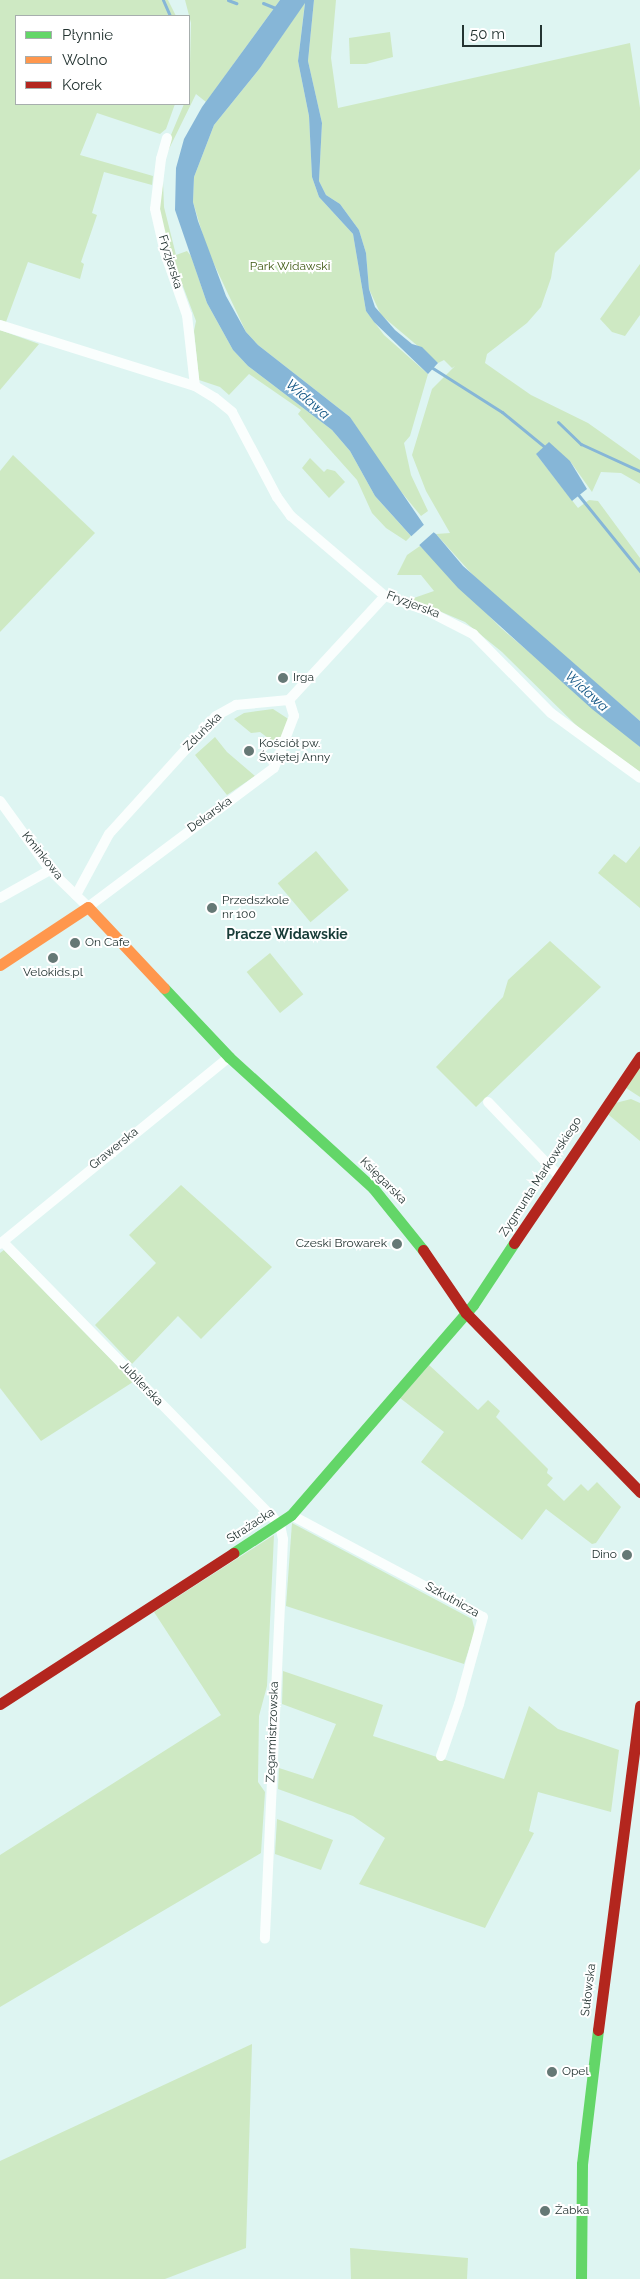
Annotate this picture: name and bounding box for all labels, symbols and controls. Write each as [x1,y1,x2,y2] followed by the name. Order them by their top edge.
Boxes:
[15,15,190,105] legend
[465,15,545,47] scale bar
[470,25,505,43] text: 50 m
[62,26,113,44] text: Płynnie
[62,51,107,69] text: Wolno
[62,76,102,94] text: Korek
[155,233,185,291] street label: Fryzjerska
[250,260,330,274] park label: Park Widawski
[283,375,333,423] water label: Widawa
[384,588,442,622] street label: Fryzjerska
[562,667,612,715] water label: Widawa
[293,671,314,685] place label: Irga
[277,672,289,684] marker: Irga
[181,710,225,754] street label: Zduńska
[259,737,331,765] place label: Kościół pw. Świętej Anny
[243,745,255,757] marker: Kościół pw. Świętej Anny
[185,794,235,836] street label: Dekarska
[18,829,66,883] street label: Kminkowa
[222,894,289,922] place label: Przedszkole nr 100
[206,902,218,914] marker: Przedszkole nr 100
[226,926,348,942] district label: Pracze Widawskie
[85,936,130,950] place label: On Cafe
[69,937,81,949] marker: On Cafe
[47,952,59,964] marker: Velokids.pl
[23,966,83,980] place label: Velokids.pl
[497,1114,585,1240] street label: Zygmunta Markowskiego
[87,1125,141,1173] street label: Grawerska
[357,1155,409,1207] street label: Księgarska
[296,1237,387,1251] place label: Czeski Browarek
[391,1238,403,1250] marker: Czeski Browarek
[116,1359,166,1409] street label: Jubilerska
[225,1505,277,1547] street label: Strażacka
[592,1548,617,1562] place label: Dino
[621,1549,633,1561] marker: Dino
[423,1579,481,1621] street label: Szkutnicza
[264,1681,282,1783] street label: Zegarmistrzowska
[579,1963,599,2017] street label: Sułowska
[562,2065,589,2079] place label: Opel
[546,2066,558,2078] marker: Opel
[555,2204,589,2218] place label: Żabka
[539,2205,551,2217] marker: Żabka

